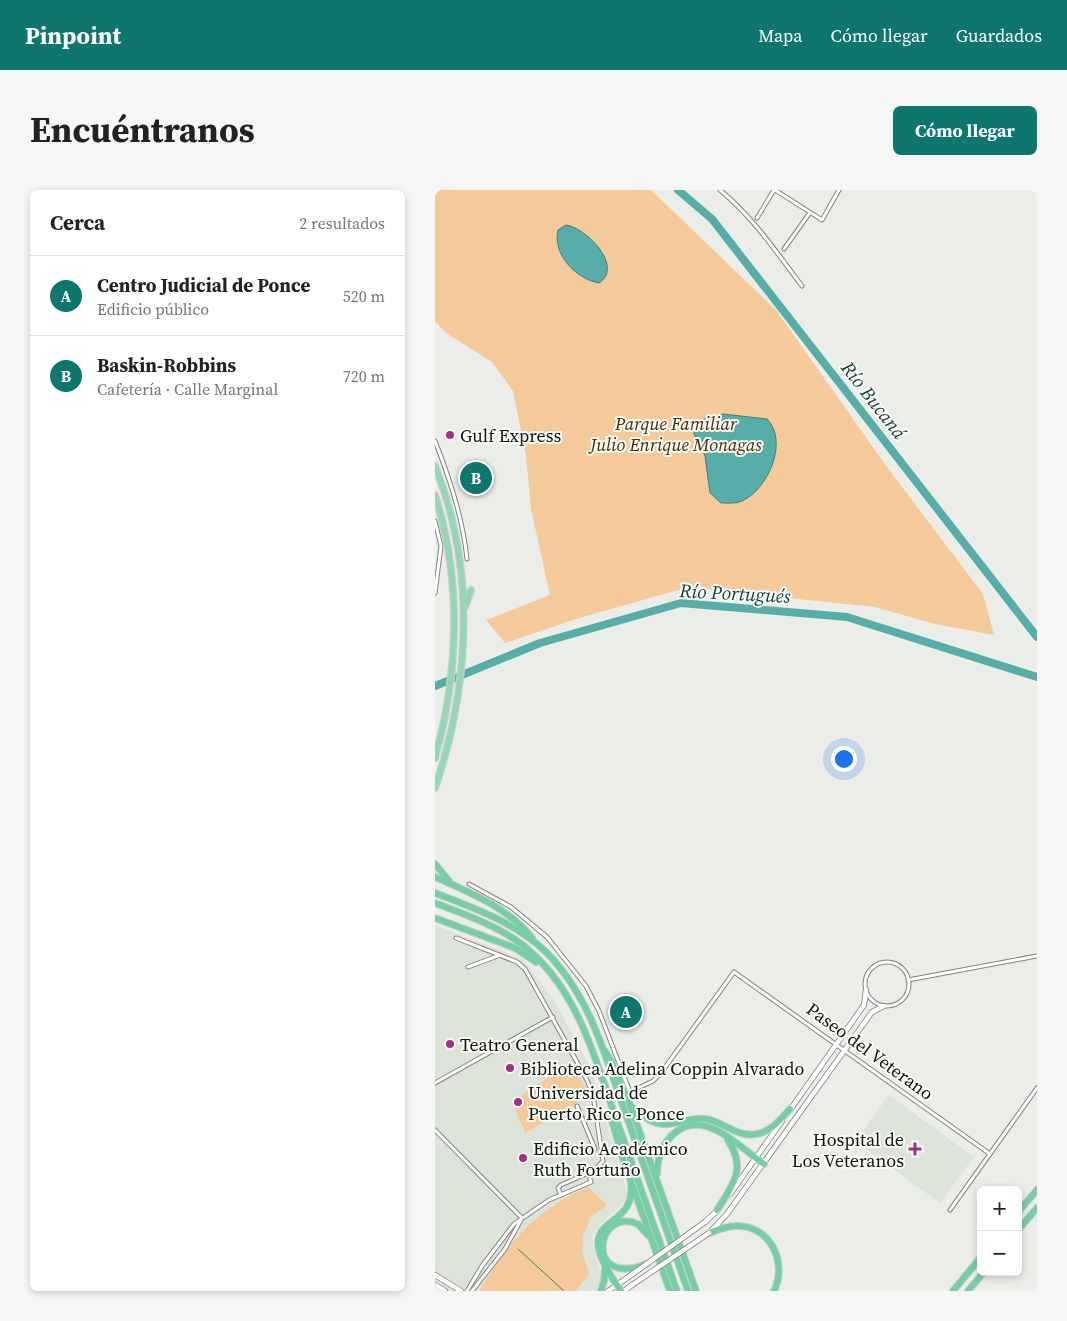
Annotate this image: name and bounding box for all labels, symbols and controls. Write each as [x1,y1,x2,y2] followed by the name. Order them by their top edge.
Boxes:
[25,19,121,52] text: Pinpoint
[758,23,803,48] text: Mapa
[831,23,928,48] text: Cómo llegar
[956,23,1042,48] text: Guardados
[30,106,255,154] text: Encuéntranos
[893,106,1037,155] button: Cómo llegar
[50,208,105,237] text: Cerca
[299,212,385,234] text: 2 resultados
[97,272,311,298] text: Centro Judicial de Ponce
[61,285,71,307] text: A
[343,285,385,307] text: 520 m
[97,298,209,320] text: Edificio público
[97,352,236,378] text: Baskin-Robbins
[835,355,913,444] water label: Río Bucaná
[61,365,71,387] text: B
[343,365,385,387] text: 720 m
[97,378,278,400] text: Cafetería · Calle Marginal
[587,411,762,457] park label: Parque Familiar Julio Enrique Monagas
[460,423,562,448] place label: Gulf Express
[444,429,456,441] marker: Gulf Express
[460,459,492,497] pin: B
[678,577,791,609] water label: Río Portugués
[831,746,857,772] your location
[610,993,642,1031] pin: A
[801,996,939,1106] street label: Paseo del Veterano
[460,1032,579,1057] place label: Teatro General
[444,1038,456,1050] marker: Teatro General
[520,1056,804,1081] place label: Biblioteca Adelina Coppin Alvarado
[504,1062,516,1074] marker: Biblioteca Adelina Coppin Alvarado
[528,1080,685,1126] place label: Universidad de Puerto Rico - Ponce
[512,1096,524,1108] marker: Universidad de Puerto Rico - Ponce
[792,1127,904,1173] place label: Hospital de Los Veteranos
[533,1136,688,1182] place label: Edificio Académico Ruth Fortuño
[908,1142,922,1156] marker: Hospital de Los Veteranos
[517,1152,529,1164] marker: Edificio Académico Ruth Fortuño
[977,1186,1022,1276] map controls
[977,1186,1022,1231] button: +
[977,1231,1022,1276] button: −

